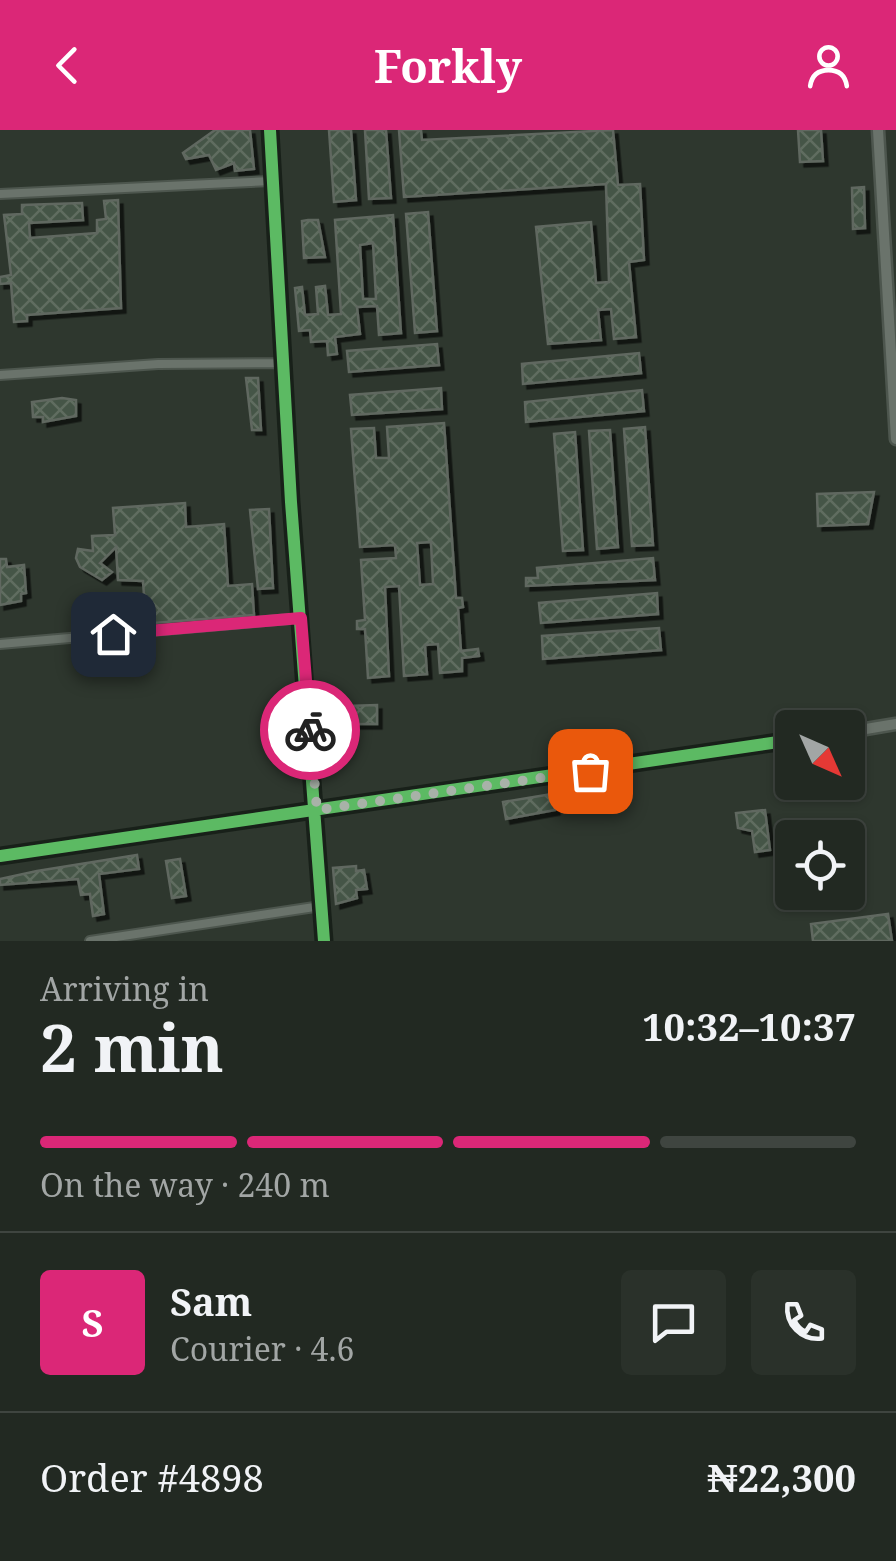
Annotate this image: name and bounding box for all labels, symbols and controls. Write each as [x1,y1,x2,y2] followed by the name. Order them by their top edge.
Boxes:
[374,35,522,96] text: Forkly
[40,38,95,93] icon: back
[801,38,856,93] icon: person
[71,592,156,677] pin
[86,607,141,662] icon: home
[260,680,360,780] courier
[283,703,338,758] icon: bike
[775,710,865,800] north arrow
[775,710,865,910] map controls
[548,729,633,814] pin
[563,744,618,799] icon: bag
[775,820,865,910] button: locate
[40,967,209,1010] text: Arriving in
[642,1000,856,1052] text: 10:32–10:37
[40,1003,224,1091] text: 2 min
[40,1163,330,1206] text: On the way · 240 m
[621,1270,726,1375] button: chat
[751,1270,856,1375] button: phone
[170,1275,252,1327] text: Sam
[81,1296,104,1348] text: S
[170,1327,354,1370] text: Courier · 4.6
[40,1451,264,1503] text: Order #4898
[708,1451,856,1503] text: ₦22,300

